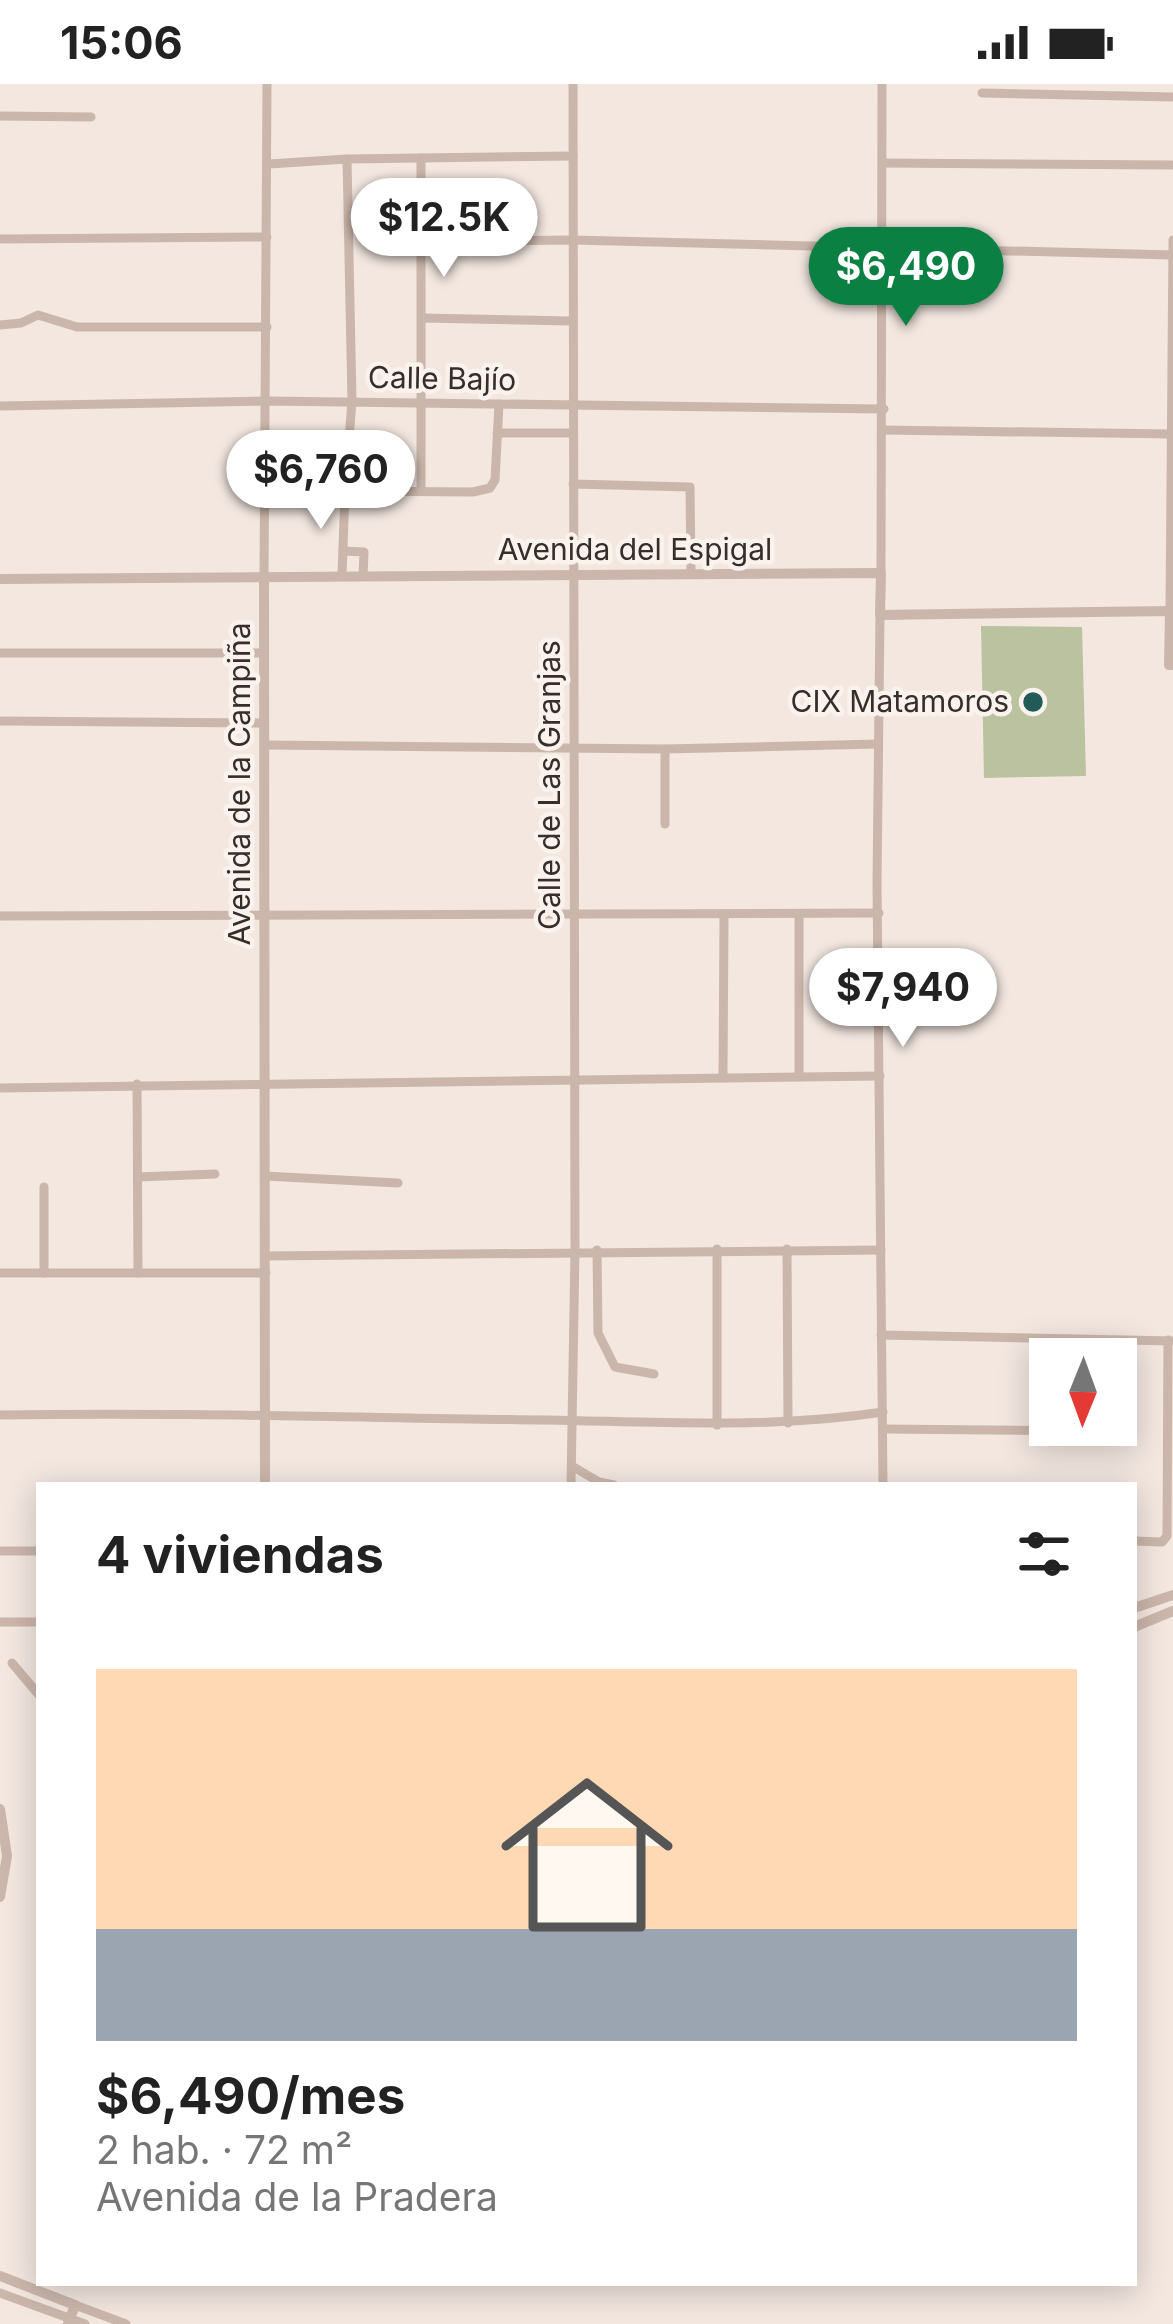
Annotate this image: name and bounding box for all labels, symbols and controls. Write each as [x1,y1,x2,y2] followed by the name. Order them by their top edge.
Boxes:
[60,15,183,70] text: 15:06
[346,178,542,280] pin: $12.5K
[378,193,510,240] text: $12.5K
[808,227,1004,329] pin: $6,490
[836,242,976,289] text: $6,490
[368,359,516,397] street label: Calle Bajío
[223,430,419,532] pin: $6,760
[253,445,389,492] text: $6,760
[498,531,772,567] street label: Avenida del Espigal
[221,622,257,946] street label: Avenida de la Campiña
[531,640,567,930] street label: Calle de Las Granjas
[790,683,1009,719] place label: CIX Matamoros
[1020,689,1046,715] marker: CIX Matamoros
[805,948,1001,1050] pin: $7,940
[836,963,970,1010] text: $7,940
[1029,1338,1137,1446] north arrow
[1029,1338,1137,1446] map controls
[1011,1521,1077,1587] icon: filters
[96,1524,384,1585] text: 4 viviendas
[479,1747,695,1963] icon: home
[96,2065,405,2126] text: $6,490/mes
[96,2126,352,2173] text: 2 hab. · 72 m²
[96,2173,498,2220] text: Avenida de la Pradera

